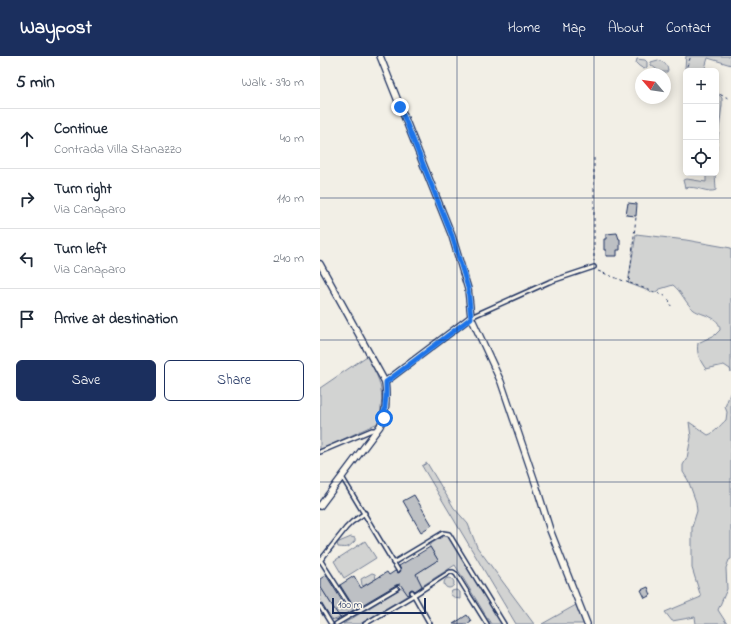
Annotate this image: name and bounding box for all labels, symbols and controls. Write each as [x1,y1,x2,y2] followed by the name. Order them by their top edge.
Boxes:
[20,15,92,42] text: Waypost
[508,18,540,39] text: Home
[562,18,586,39] text: Map
[608,18,644,39] text: About
[666,18,711,39] text: Contact
[635,68,671,104] north arrow
[683,68,719,176] map controls
[683,68,719,104] button: +
[16,70,55,95] text: 5 min
[242,73,304,92] text: Walk · 390 m
[391,98,409,116] route end
[683,104,719,140] button: −
[54,118,108,140] text: Continue
[16,128,38,150] icon: ahead
[280,129,304,148] text: 40 m
[54,140,182,159] text: Contrada Villa Stanazzo
[683,140,719,176] button: locate
[54,178,112,200] text: Turn right
[16,188,38,210] icon: right
[277,189,304,208] text: 110 m
[54,200,126,219] text: Via Canaparo
[54,238,107,260] text: Turn left
[16,248,38,270] icon: left
[273,249,304,268] text: 240 m
[54,260,126,279] text: Via Canaparo
[16,308,38,330] icon: arrive
[54,308,178,330] text: Arrive at destination
[16,360,156,401] button: Save
[164,360,304,401] button: Share
[375,409,393,427] route start
[332,596,426,615] scale bar
[338,597,362,613] text: 100 m

